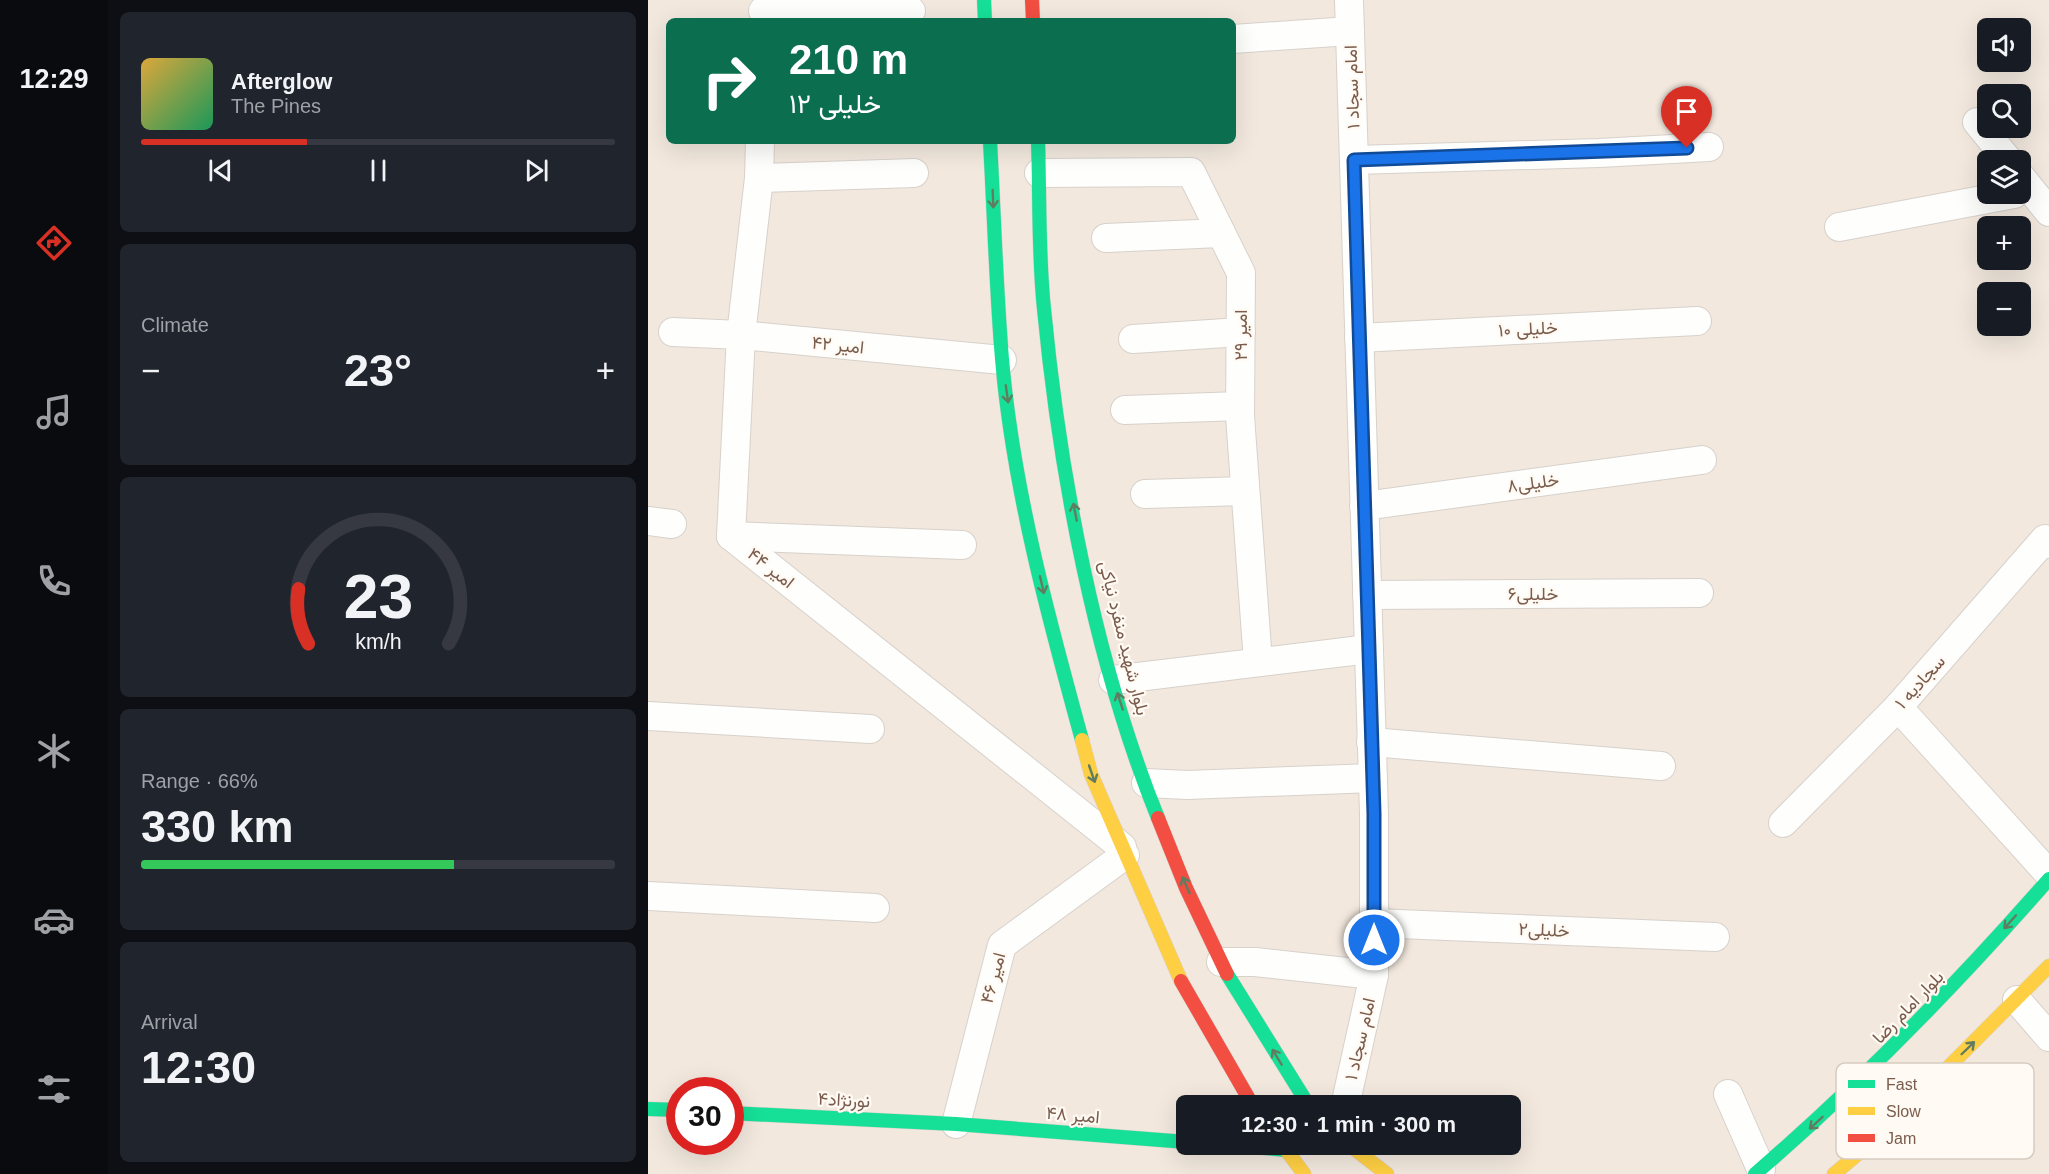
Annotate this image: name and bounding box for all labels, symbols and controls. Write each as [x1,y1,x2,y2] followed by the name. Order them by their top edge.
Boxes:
[1977,18,2031,336] map controls
[1977,18,2031,72] button: sound
[789,36,908,83] text: 210 m
[690,42,768,120] icon: right
[1341,45,1365,129] street label: امام سجاد ۱
[19,64,89,94] text: 12:29
[231,69,332,94] text: Afterglow
[1977,84,2031,138] button: search
[1661,86,1712,148] pin
[789,89,881,119] text: خلیلی ۱۲
[231,95,321,117] text: The Pines
[1670,95,1703,128] icon: arrive
[1977,150,2031,204] button: layers
[204,154,237,187] icon: previous
[362,154,395,187] icon: pause
[520,154,553,187] icon: next
[987,189,998,209] one-way arrow
[1977,216,2031,270] button: +
[33,222,75,264] icon: directions
[1977,282,2031,336] button: −
[1231,310,1252,360] street label: امیر ۲۹
[141,314,209,336] text: Climate
[1498,317,1558,342] street label: خلیلی ۱۰
[811,332,865,359] street label: امیر ۴۲
[344,345,412,396] text: 23°
[141,352,160,389] text: −
[596,352,615,389] text: +
[1002,383,1013,403] one-way arrow
[33,391,75,433] icon: music
[1506,469,1560,498] street label: خلیلی۸
[1069,502,1080,522] one-way arrow
[743,544,798,593] street label: امیر ۴۴
[1094,559,1153,718] street label: بلوار شهید منفرد نیاکی
[33,560,75,602] icon: phone
[343,562,413,631] text: 23
[1037,576,1049,595] one-way arrow
[1508,584,1558,605] street label: خلیلی۶
[355,630,401,654] text: km/h
[1891,651,1949,713] street label: سجادیه ۱
[1113,692,1124,711] one-way arrow
[33,730,75,772] icon: climate
[1087,764,1098,783] one-way arrow
[141,770,258,792] text: Range · 66%
[141,801,294,852] text: 330 km
[1179,876,1191,894] one-way arrow
[33,899,75,941] icon: car
[1342,908,1406,972] position arrow
[2003,915,2017,930] one-way arrow
[1518,919,1570,942] street label: خلیلی۲
[977,950,1010,1006] street label: امیر ۴۶
[1868,967,1949,1049] street label: بلوار امام رضا
[1341,996,1381,1083] street label: امام سجاد ۱
[141,1011,198,1033] text: Arrival
[1961,1041,1976,1055] one-way arrow
[141,1042,256,1093] text: 12:30
[1271,1049,1283,1066] one-way arrow
[1836,1063,2034,1159] legend
[33,1068,75,1110] icon: filters
[1886,1076,1918,1093] text: Fast
[666,1077,744,1155] speed limit sign: 30
[817,1089,871,1112] street label: نورنژاد۴
[1045,1103,1101,1128] street label: امیر ۴۸
[1886,1103,1921,1120] text: Slow
[1241,1112,1456,1137] text: 12:30 · 1 min · 300 m
[1809,1116,1824,1130] one-way arrow
[1886,1130,1916,1147] text: Jam

